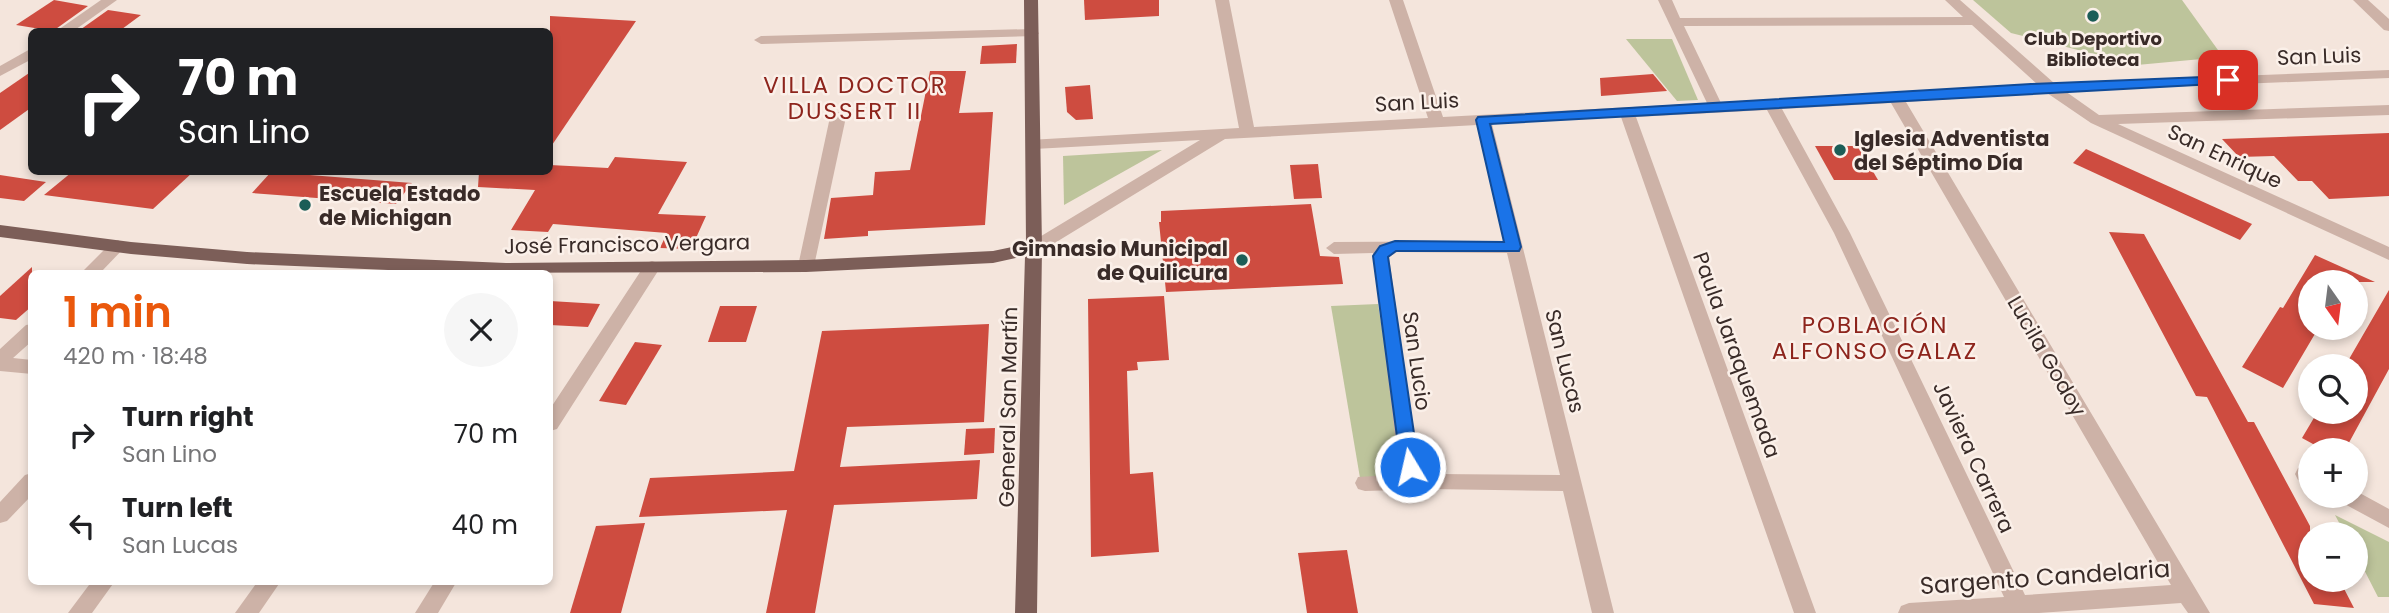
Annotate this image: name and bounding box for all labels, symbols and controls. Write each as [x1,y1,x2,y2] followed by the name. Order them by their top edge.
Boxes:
[2085,8,2101,24] marker: Club Deportivo Biblioteca
[2024,26,2162,72] place label: Club Deportivo Biblioteca
[2276,40,2362,72] street label: San Luis
[178,44,298,112] text: 70 m
[2198,50,2258,110] pin
[63,56,154,147] icon: right
[2209,61,2247,99] icon: arrive
[763,69,947,127] district label: VILLA DOCTOR DUSSERT II
[1374,85,1460,119] street label: San Luis
[178,109,310,154] text: San Lino
[2163,117,2287,195] street label: San Enrique
[1854,124,2049,177] place label: Iglesia Adventista del Séptimo Día
[1832,142,1848,158] marker: Iglesia Adventista del Séptimo Día
[319,179,480,232] place label: Escuela Estado de Michigan
[297,197,313,213] marker: Escuela Estado de Michigan
[504,227,750,261] street label: José Francisco Vergara
[1012,234,1228,287] place label: Gimnasio Municipal de Quilicura
[1686,248,1788,462] street label: Paula Jaraquemada
[1234,252,1250,268] marker: Gimnasio Municipal de Quilicura
[2298,270,2368,340] north arrow
[2298,270,2368,592] map controls
[63,283,172,342] text: 1 min
[2001,290,2093,422] street label: Lucila Godoy
[444,293,518,367] button: close
[992,306,1024,508] street label: General San Martín
[1538,306,1592,416] street label: San Lucas
[1772,309,1978,367] district label: POBLACIÓN ALFONSO GALAZ
[1396,310,1438,412] street label: San Lucio
[63,340,208,372] text: 420 m · 18:48
[2298,354,2368,424] button: search
[1926,377,2022,537] street label: Javiera Carrera
[122,399,254,435] text: Turn right
[63,416,101,454] icon: right
[454,416,518,452] text: 70 m
[1373,430,1447,504] position arrow
[122,438,217,470] text: San Lino
[2298,438,2368,508] button: +
[122,490,233,526] text: Turn left
[63,507,101,545] icon: left
[452,507,518,543] text: 40 m
[2298,522,2368,592] button: −
[122,529,238,561] text: San Lucas
[1919,552,2171,602] street label: Sargento Candelaria

